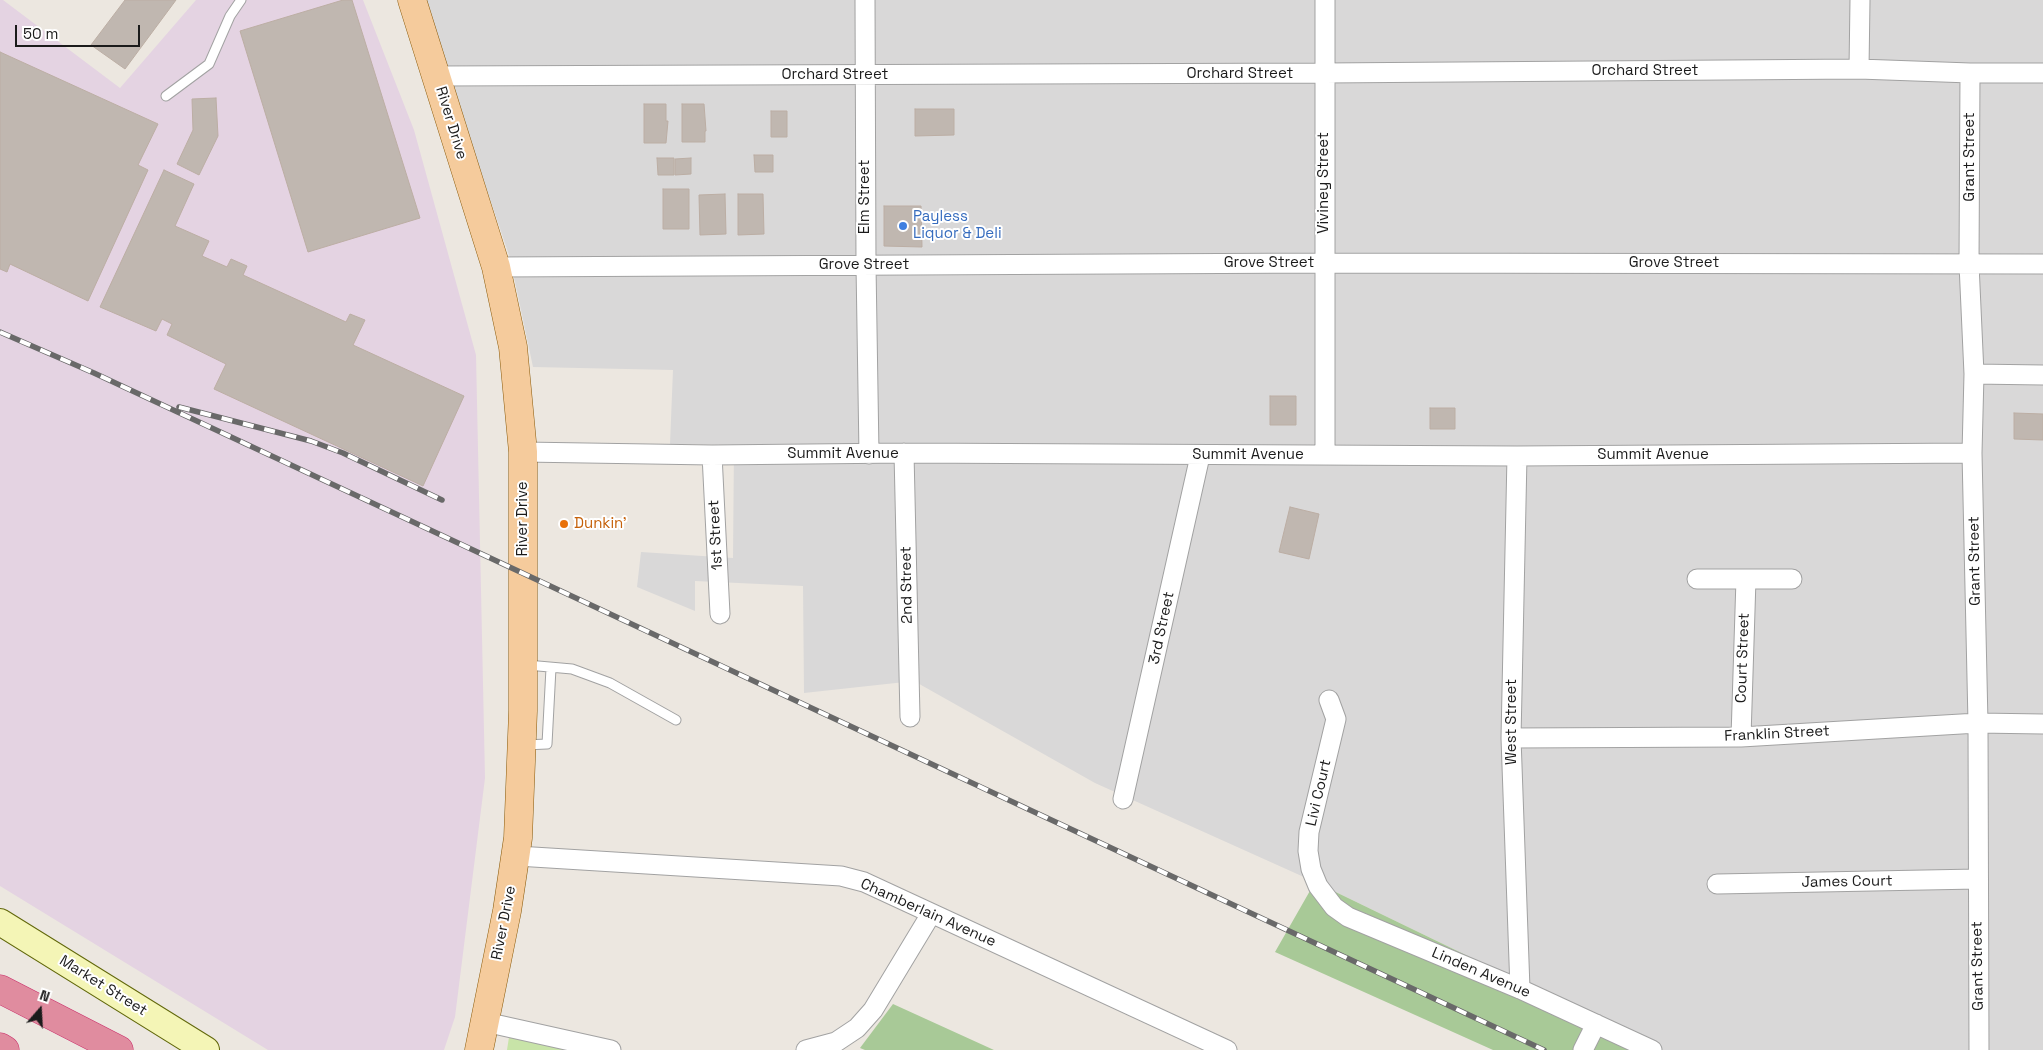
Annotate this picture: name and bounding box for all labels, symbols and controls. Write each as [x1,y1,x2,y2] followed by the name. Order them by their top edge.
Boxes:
[18,15,142,47] scale bar
[23,24,58,43] text: 50 m
[1592,62,1698,80] street label: Orchard Street
[1187,65,1293,83] street label: Orchard Street
[782,66,888,84] street label: Orchard Street
[431,84,471,162] street label: River Drive
[1961,112,1979,202] street label: Grant Street
[1315,132,1333,234] street label: Viviney Street
[856,160,874,234] street label: Elm Street
[913,208,1002,243] place label: Payless Liquor & Deli
[897,220,909,232] marker: Payless Liquor & Deli
[1224,254,1314,272] street label: Grove Street
[1629,254,1719,272] street label: Grove Street
[819,256,909,274] street label: Grove Street
[787,445,899,463] street label: Summit Avenue
[1192,446,1304,464] street label: Summit Avenue
[1597,446,1709,464] street label: Summit Avenue
[514,481,532,557] street label: River Drive
[705,499,727,571] street label: 1st Street
[574,515,627,533] place label: Dunkin'
[1965,516,1985,606] street label: Grant Street
[558,518,570,530] marker: Dunkin'
[897,546,917,624] street label: 2nd Street
[1146,590,1178,666] street label: 3rd Street
[1732,613,1754,703] street label: Court Street
[1503,679,1521,765] street label: West Street
[1724,722,1830,746] street label: Franklin Street
[1303,758,1335,828] street label: Livi Court
[1801,872,1893,892] street label: James Court
[857,875,999,951] street label: Chamberlain Avenue
[488,884,520,962] street label: River Drive
[1968,921,1988,1011] street label: Grant Street
[1429,944,1533,1002] street label: Linden Avenue
[56,952,150,1020] street label: Market Street
[15,985,65,1035] north arrow
[38,986,52,1006] text: N

